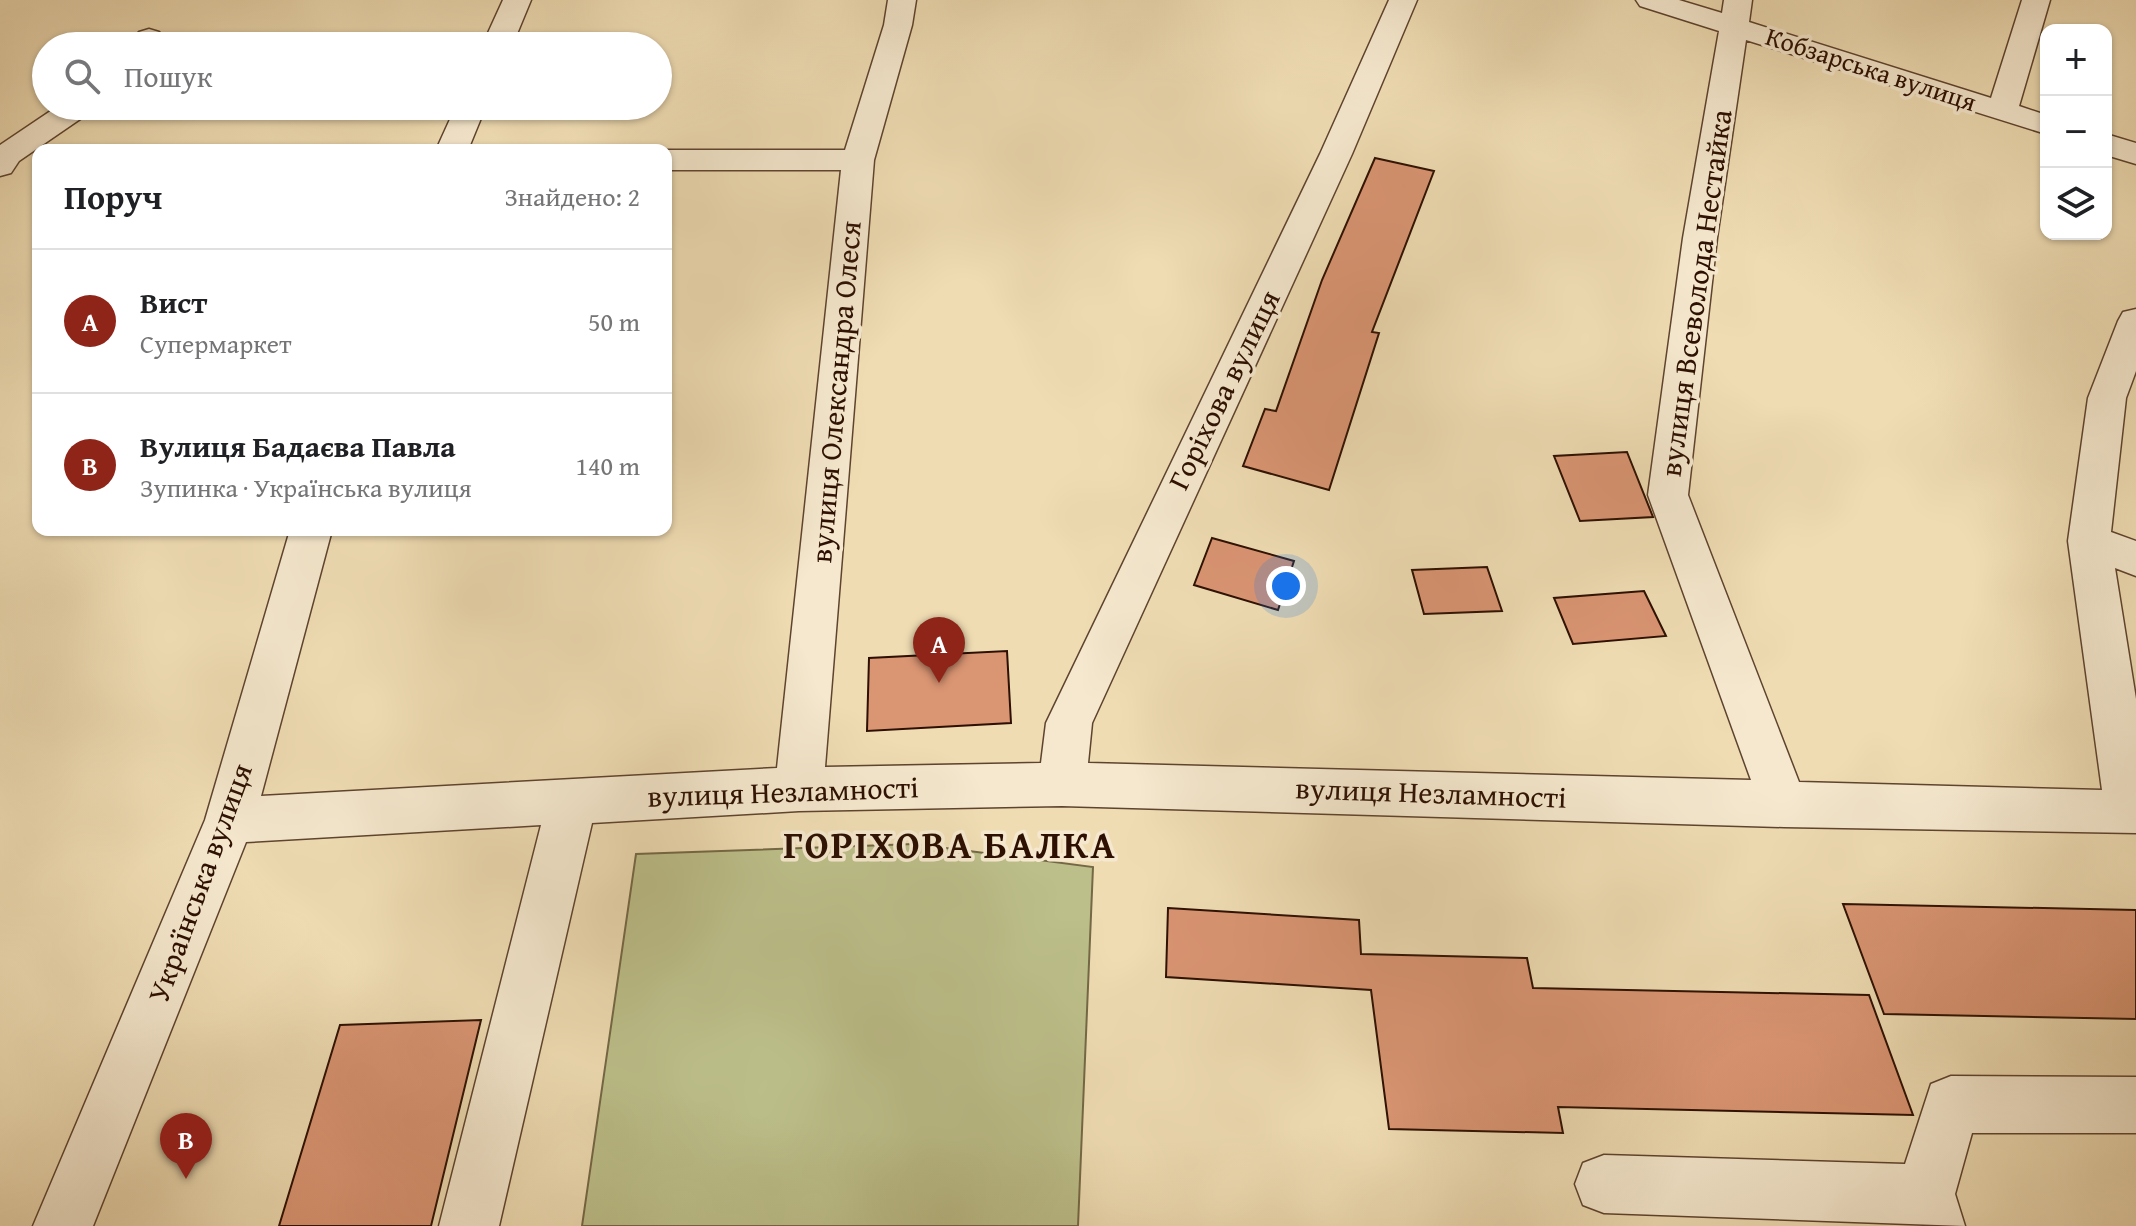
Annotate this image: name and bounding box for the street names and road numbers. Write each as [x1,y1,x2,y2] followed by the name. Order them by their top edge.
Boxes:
[1761,16,1982,121] street label: Кобзарська вулиця
[1647,106,1743,479] street label: вулиця Всеволода Нестайка
[798,219,872,565] street label: вулиця Олександра Олеся
[1156,282,1290,497] street label: Горіхова вулиця
[135,757,263,1008] street label: Українська вулиця
[647,764,919,818] street label: вулиця Незламності
[1295,765,1567,819] street label: вулиця Незламності

